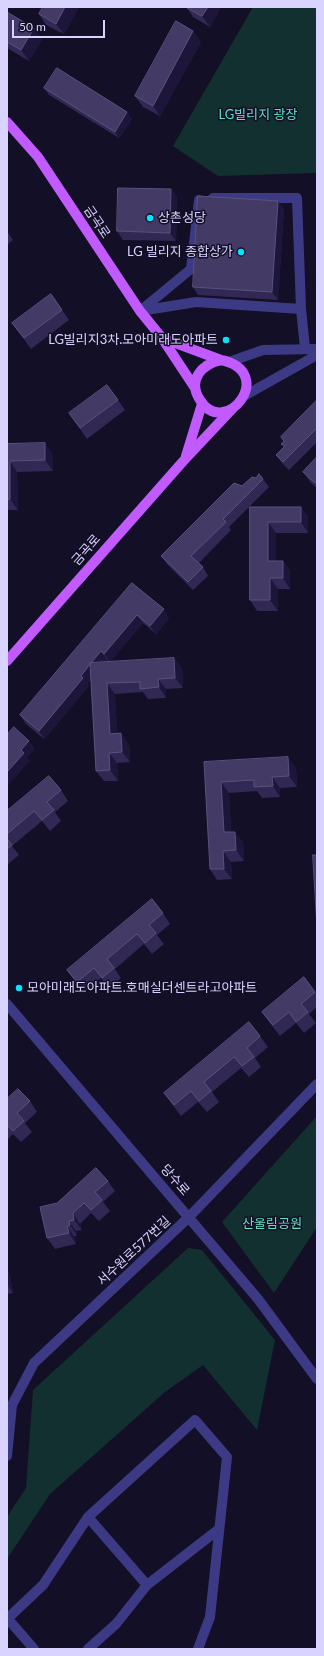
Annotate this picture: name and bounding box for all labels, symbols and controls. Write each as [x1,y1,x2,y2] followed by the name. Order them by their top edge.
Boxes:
[14,12,107,38] scale bar
[19,19,46,34] text: 50 m
[219,107,297,123] park label: LG빌리지 광장
[81,203,113,241] street label: 금곡로
[158,210,206,226] place label: 상촌성당
[145,213,155,223] marker: 상촌성당
[127,244,233,260] place label: LG 빌리지 종합상가
[236,247,246,257] marker: LG 빌리지 종합상가
[48,332,218,348] place label: LG빌리지3차.모아미래도아파트
[221,335,231,345] marker: LG빌리지3차.모아미래도아파트
[68,531,104,569] street label: 금곡로
[27,980,257,996] place label: 모아미래도아파트.호매실더센트라고아파트
[14,983,24,993] marker: 모아미래도아파트.호매실더센트라고아파트
[157,1161,193,1199] street label: 당수로
[94,1213,174,1289] street label: 서수원로577번길
[242,1216,302,1232] park label: 산울림공원

